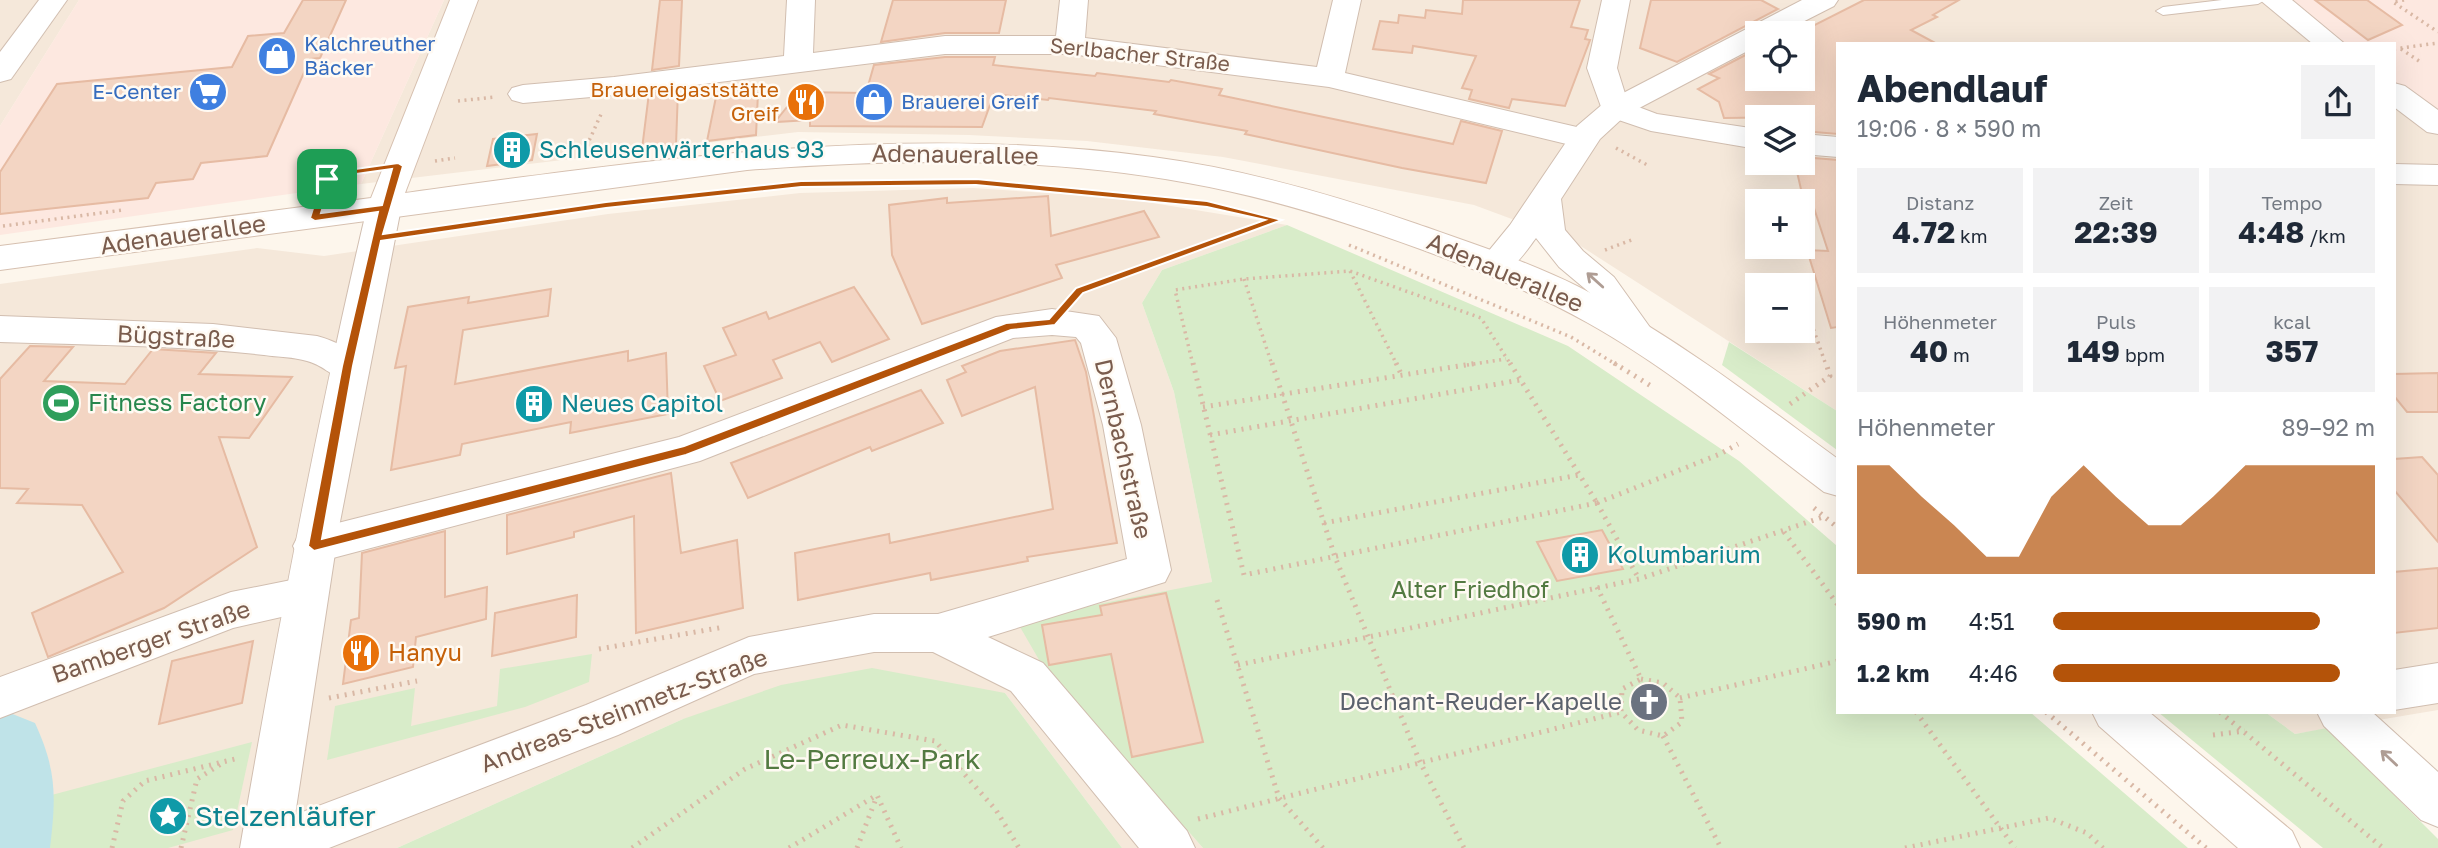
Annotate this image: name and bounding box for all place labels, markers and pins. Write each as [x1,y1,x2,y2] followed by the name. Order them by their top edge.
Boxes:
[304,30,436,80] place label: Kalchreuther Bäcker
[256,35,298,77] shop icon: Kalchreuther Bäcker
[187,71,229,113] supermarket icon: E-Center
[590,76,779,126] place label: Brauereigaststätte Greif
[92,78,181,104] place label: E-Center
[785,81,827,123] restaurant icon: Brauereigaststätte Greif
[853,81,895,123] shop icon: Brauerei Greif
[901,88,1039,114] place label: Brauerei Greif
[491,129,533,171] building icon: Schleusenwärterhaus 93
[539,134,825,163] place label: Schleusenwärterhaus 93
[297,149,357,209] pin
[40,382,82,424] sports icon: Fitness Factory
[513,383,555,425] building icon: Neues Capitol
[88,387,266,416] place label: Fitness Factory
[561,388,723,417] place label: Neues Capitol
[1559,534,1601,576] building icon: Kolumbarium
[1607,539,1761,568] place label: Kolumbarium
[340,632,382,674] restaurant icon: Hanyu
[388,637,462,666] place label: Hanyu
[1628,681,1670,723] church icon: Dechant-Reuder-Kapelle
[1339,686,1622,715] place label: Dechant-Reuder-Kapelle
[147,795,189,837] place icon: Stelzenläufer
[195,799,376,832] place label: Stelzenläufer

